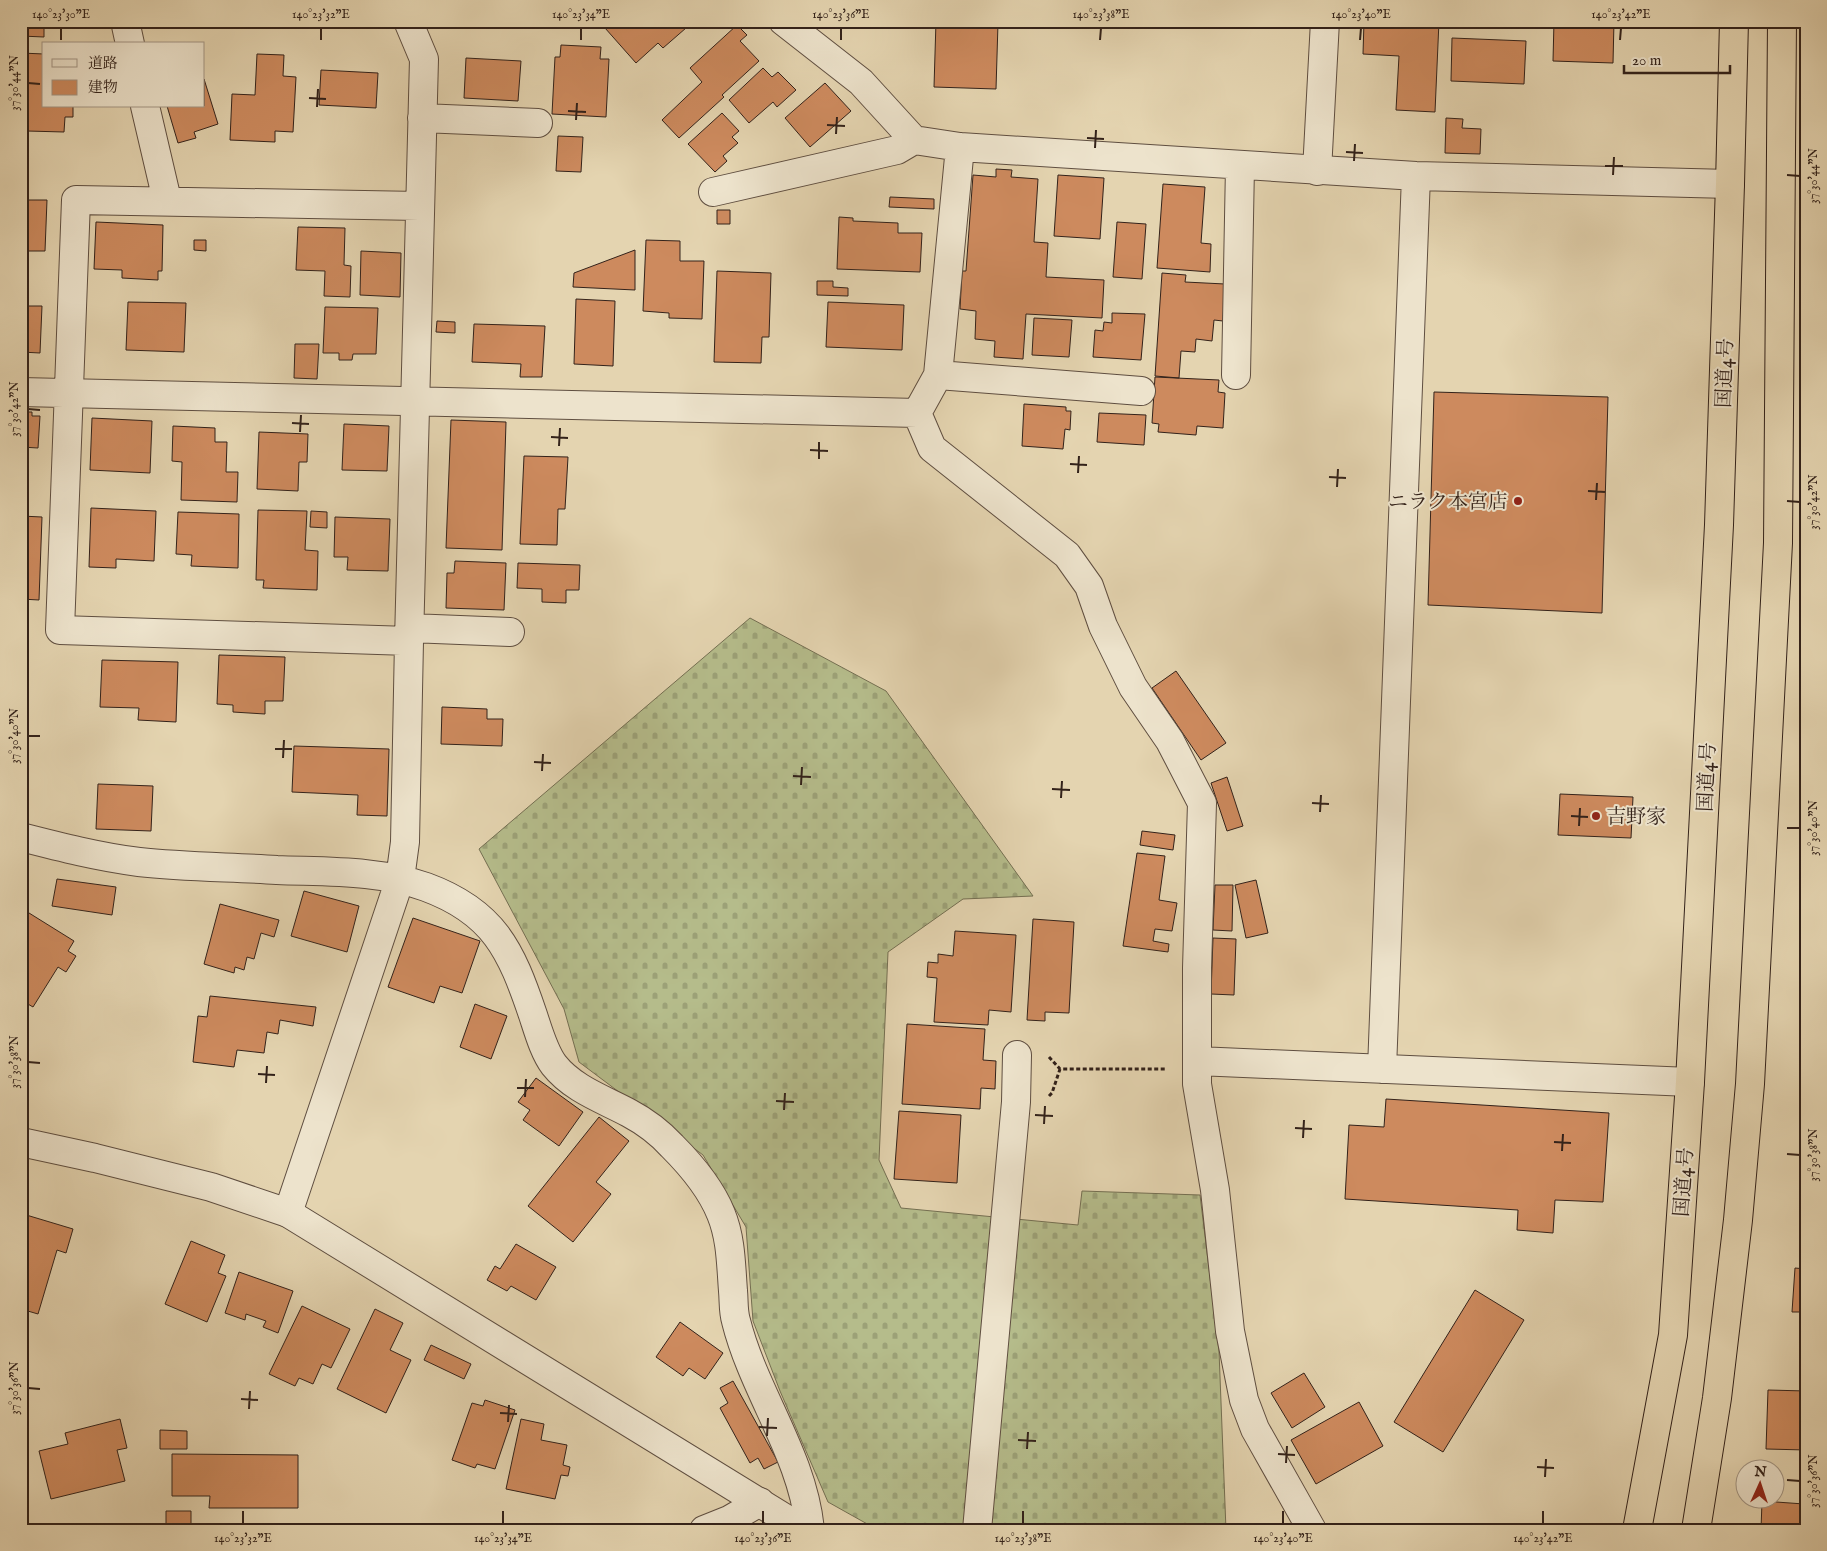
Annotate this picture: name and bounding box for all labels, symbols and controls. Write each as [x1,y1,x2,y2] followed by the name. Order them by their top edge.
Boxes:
[32,7,90,22] text: 140°23'30"E
[292,7,350,22] text: 140°23'32"E
[552,7,610,22] text: 140°23'34"E
[812,7,870,22] text: 140°23'36"E
[1073,7,1129,22] text: 140°23'38"E
[1331,7,1391,22] text: 140°23'40"E
[1591,7,1651,22] text: 140°23'42"E
[42,42,205,108] legend
[1624,42,1731,74] scale bar
[1632,51,1662,70] text: 20 m
[88,54,118,73] text: 道路
[7,55,22,111] text: 37°30'44"N
[88,78,118,97] text: 建物
[1806,148,1821,204] text: 37°30'44"N
[1712,338,1739,408] street label: 国道4号
[7,381,22,437] text: 37°30'42"N
[1806,474,1821,530] text: 37°30'42"N
[1388,490,1508,515] place label: ニラク本宮店
[1512,495,1524,507] marker: ニラク本宮店
[7,708,22,764] text: 37°30'40"N
[1693,742,1722,813] street label: 国道4号
[1806,800,1821,856] text: 37°30'40"N
[1606,805,1666,830] place label: 吉野家
[1590,810,1602,822] marker: 吉野家
[7,1035,22,1089] text: 37°30'38"N
[1806,1128,1821,1182] text: 37°30'38"N
[1670,1146,1699,1218] street label: 国道4号
[7,1361,22,1415] text: 37°30'36"N
[1806,1454,1821,1508] text: 37°30'36"N
[1734,1458,1784,1508] north arrow
[1753,1463,1767,1481] text: N
[214,1531,272,1546] text: 140°23'32"E
[474,1531,532,1546] text: 140°23'34"E
[734,1531,792,1546] text: 140°23'36"E
[995,1531,1051,1546] text: 140°23'38"E
[1253,1531,1313,1546] text: 140°23'40"E
[1513,1531,1573,1546] text: 140°23'42"E

